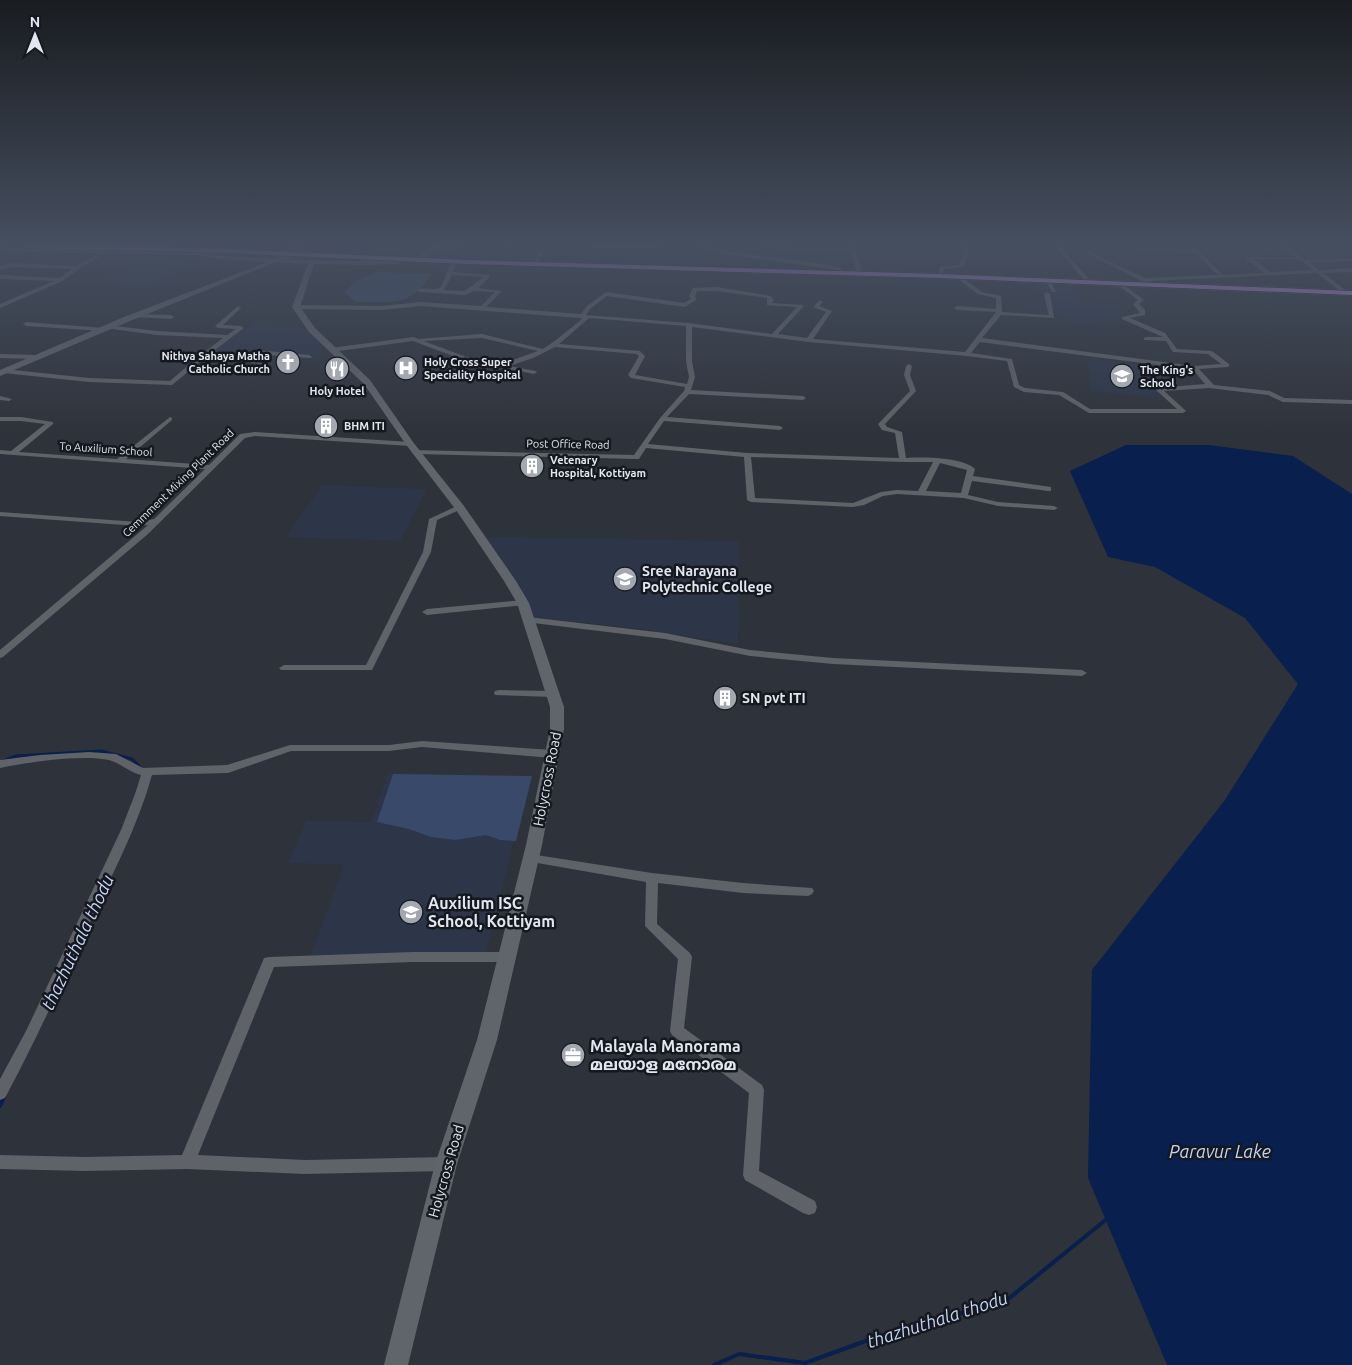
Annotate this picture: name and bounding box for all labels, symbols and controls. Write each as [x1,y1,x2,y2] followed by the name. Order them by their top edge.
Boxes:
[10,10,60,60] north arrow
[30,14,40,30] text: N
[275,349,301,375] church icon: Nithya Sahaya Matha Catholic Church
[162,350,270,375] place label: Nithya Sahaya Matha Catholic Church
[393,355,419,381] hospital icon: Holy Cross Super Speciality Hospital
[324,356,350,382] restaurant icon: Holy Hotel
[424,356,521,381] place label: Holy Cross Super Speciality Hospital
[1109,363,1135,389] school or university icon: The King's School
[1140,364,1193,389] place label: The King's School
[309,385,365,397] place label: Holy Hotel
[313,413,339,439] building icon: BHM ITI
[344,420,385,432] place label: BHM ITI
[120,427,236,539] street label: Cemmment Mixing Plant Road
[526,437,610,451] street label: Post Office Road
[59,440,153,458] street label: To Auxilium School
[519,453,545,479] building icon: Vetenary Hospital, Kottiyam
[550,454,646,479] place label: Vetenary Hospital, Kottiyam
[642,563,772,595] place label: Sree Narayana Polytechnic College
[612,566,638,592] school or university icon: Sree Narayana Polytechnic College
[712,685,738,711] building icon: SN pvt ITI
[742,690,806,706] place label: SN pvt ITI
[530,730,564,828] street label: Holycross Road
[37,871,117,1013] water label: thazhuthala thodu
[428,894,555,930] place label: Auxilium ISC School, Kottiyam
[398,899,424,925] school or university icon: Auxilium ISC School, Kottiyam
[590,1037,741,1073] place label: Malayala Manorama മലയാള മനോരമ
[560,1042,586,1068] office icon: Malayala Manorama മലയാള മനോരമ
[425,1123,467,1219] street label: Holycross Road
[1169,1141,1271,1161] water label: Paravur Lake
[864,1287,1010,1351] water label: thazhuthala thodu

